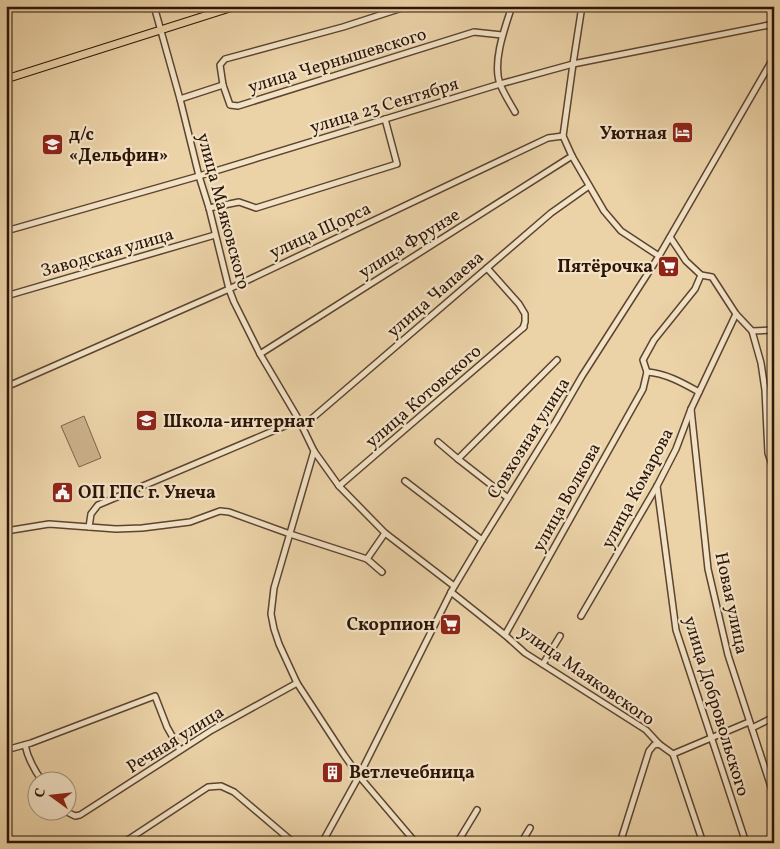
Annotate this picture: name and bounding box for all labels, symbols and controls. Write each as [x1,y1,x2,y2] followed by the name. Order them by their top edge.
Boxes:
[245,22,430,101] street label: улица Чернышевского
[307,72,462,141] street label: улица 23 Сентября
[671,121,695,145] hotel icon: Уютная
[600,122,667,147] place label: Уютная
[69,123,168,169] place label: д/с «Дельфин»
[190,130,255,292] street label: улица Маяковского
[41,132,65,156] school or university icon: д/с «Дельфин»
[266,197,376,266] street label: улица Щорса
[354,203,465,285] street label: улица Фрунзе
[38,223,177,284] street label: Заводская улица
[382,246,490,344] street label: улица Чапаева
[657,254,681,278] supermarket icon: Пятёрочка
[557,255,653,280] place label: Пятёрочка
[360,340,488,455] street label: улица Котовского
[482,373,577,504] street label: Совхозная улица
[135,409,159,433] school or university icon: Школа-интернат
[163,410,315,435] place label: Школа-интернат
[596,424,681,553] street label: улица Комарова
[527,439,608,557] street label: улица Волкова
[50,480,74,504] public building icon: ОП ГПС г. Унеча
[78,481,216,506] place label: ОП ГПС г. Унеча
[708,550,754,657] street label: Новая улица
[439,612,463,636] supermarket icon: Скорпион
[346,613,435,638] place label: Скорпион
[676,613,755,800] street label: улица Добровольского
[513,620,659,733] street label: улица Маяковского
[122,700,229,780] street label: Речная улица
[321,760,345,784] building icon: Ветлечебница
[349,761,475,786] place label: Ветлечебница
[28,772,78,822] north arrow
[31,786,51,800] text: С

